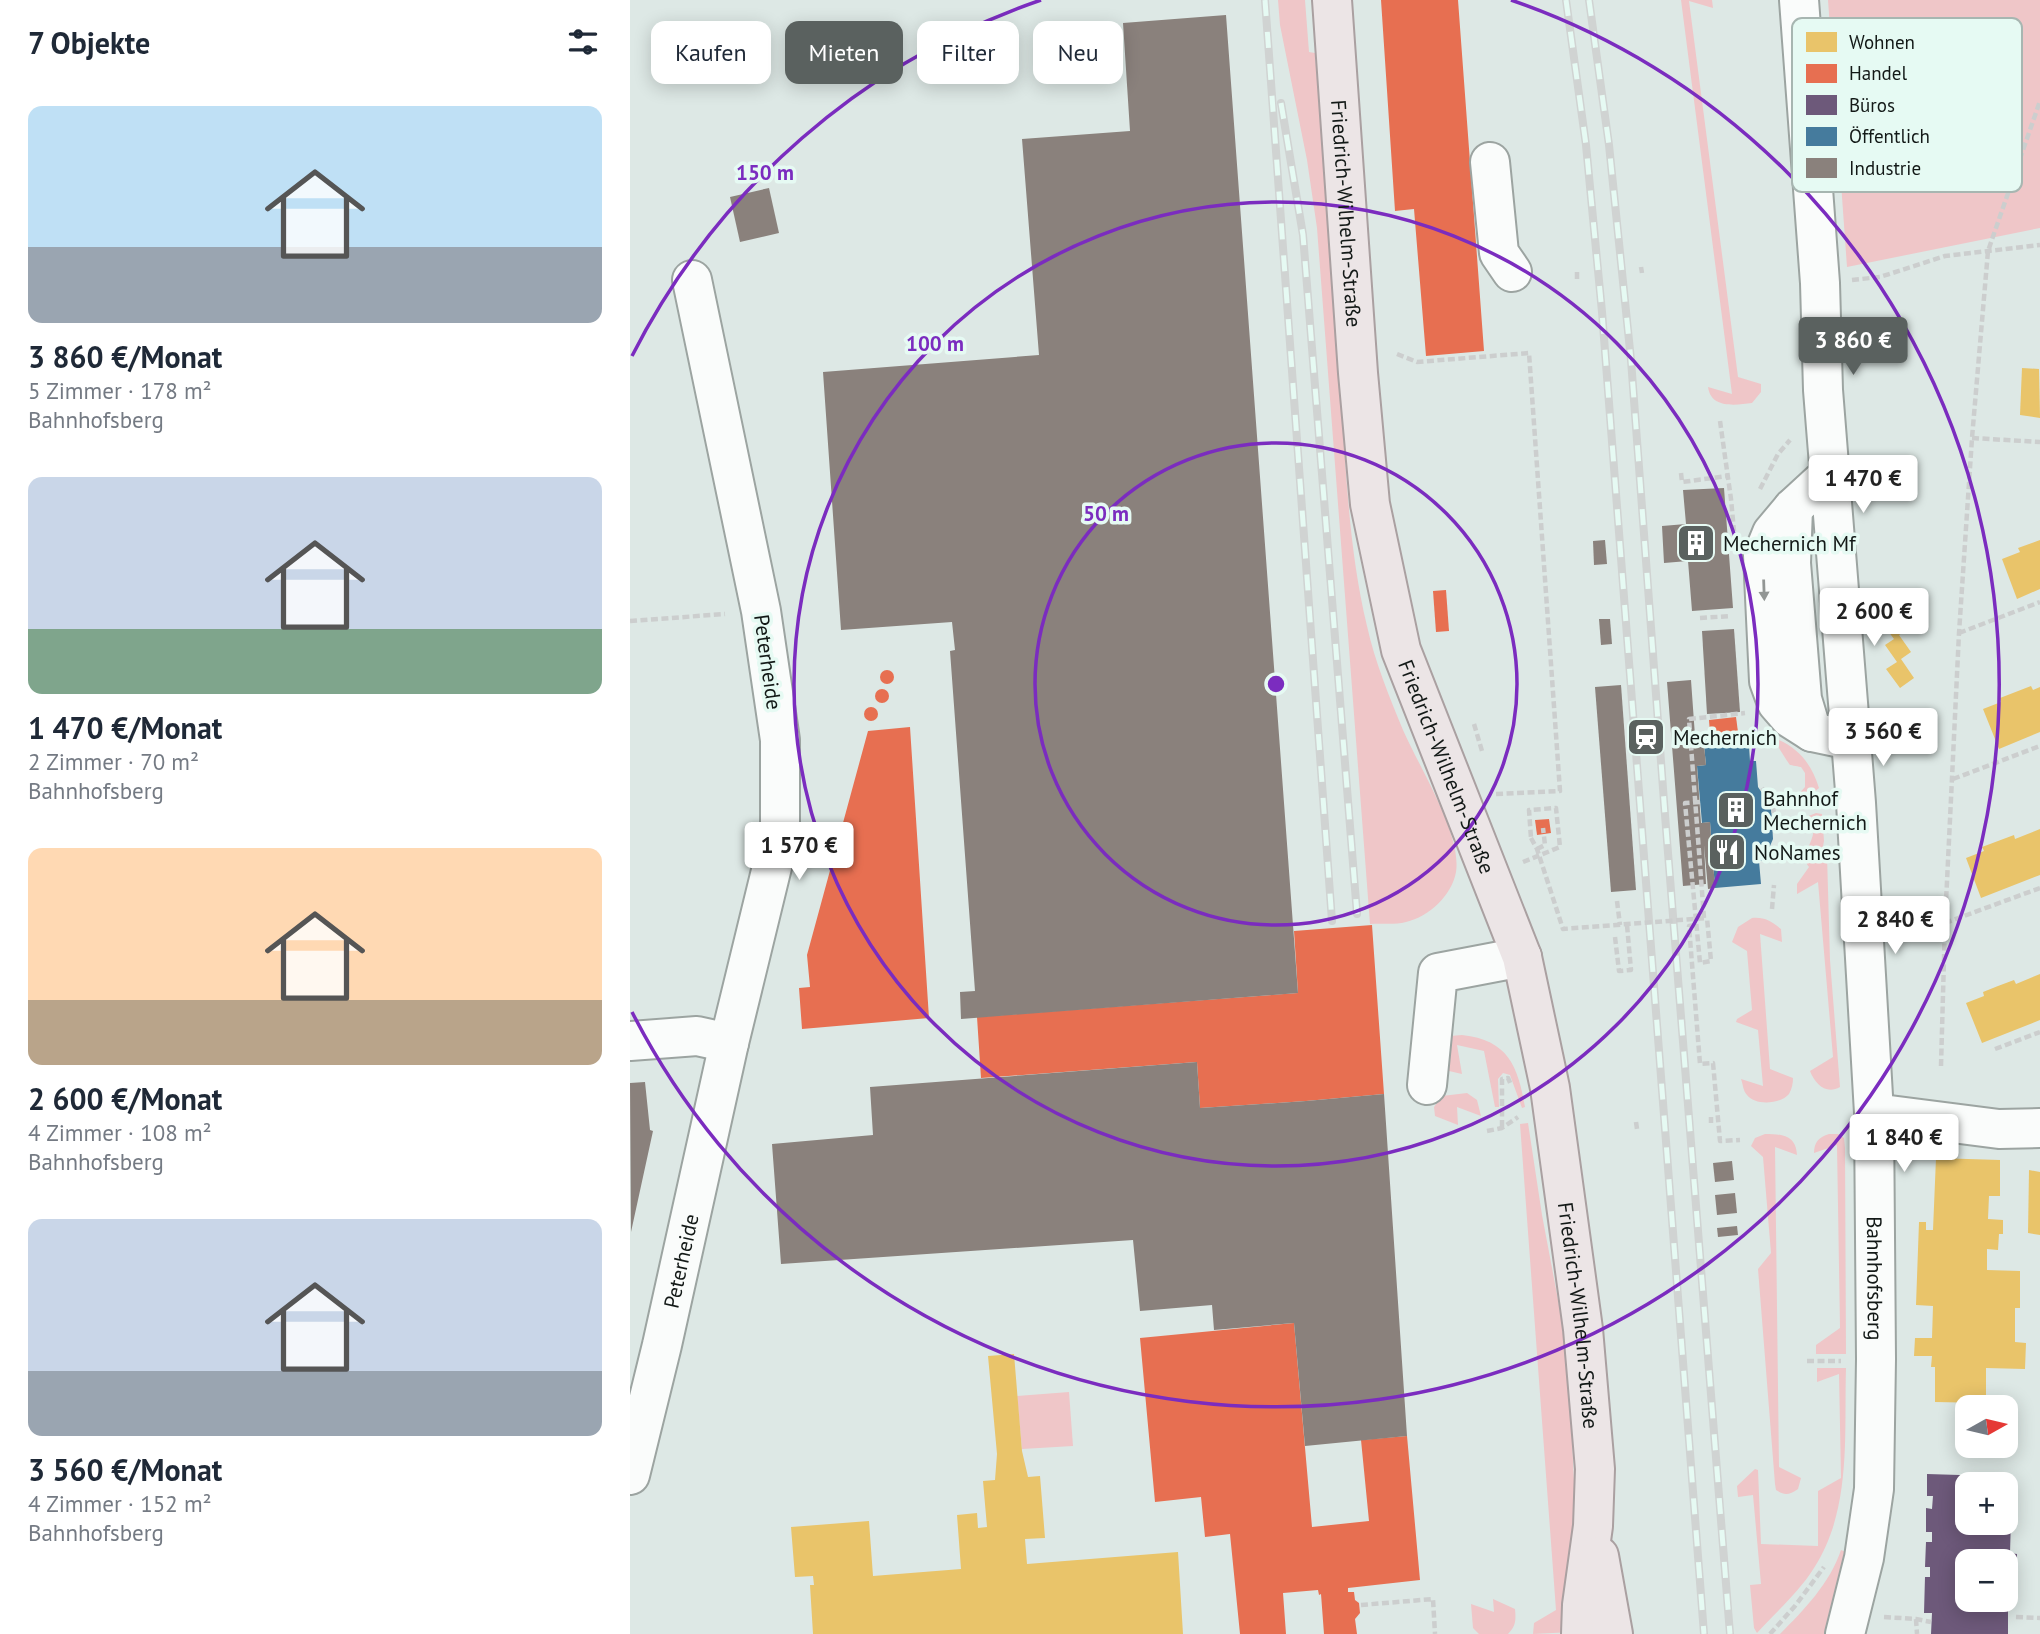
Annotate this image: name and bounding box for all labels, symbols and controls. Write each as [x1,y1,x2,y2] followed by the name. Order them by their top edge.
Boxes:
[1792,18,2022,192] legend
[651,21,771,84] chip: Kaufen
[785,21,903,84] chip: Mieten
[917,21,1019,84] chip: Filter
[1033,21,1123,84] chip: Neu
[28,23,150,62] text: 7 Objekte
[564,23,602,61] icon: filters
[1849,30,1915,54] text: Wohnen
[1849,61,1907,85] text: Handel
[1849,93,1895,117] text: Büros
[1325,99,1368,328] street label: Friedrich-Wilhelm-Straße
[1849,124,1930,148] text: Öffentlich
[252,151,378,277] icon: home
[1849,156,1921,180] text: Industrie
[736,159,794,186] text: 150 m
[1788,318,1918,377] pin: 3 860 €
[1815,325,1891,354] text: 3 860 €
[906,330,964,357] text: 100 m
[28,337,222,376] text: 3 860 €/Monat
[28,376,212,405] text: 5 Zimmer · 178 m²
[28,405,164,434] text: Bahnhofsberg
[1798,456,1928,515] pin: 1 470 €
[1825,463,1901,492] text: 1 470 €
[1083,500,1129,527] text: 50 m
[252,522,378,648] icon: home
[1675,522,1717,564] building icon: Mechernich Mf
[1723,530,1857,557] place label: Mechernich Mf
[1759,579,1770,601] one-way arrow
[1809,588,1939,648] pin: 2 600 €
[1836,596,1912,625] text: 2 600 €
[748,613,788,711] street label: Peterheide
[1393,656,1501,878] street label: Friedrich-Wilhelm-Straße
[1264,672,1288,696] centre of rings
[28,708,222,747] text: 1 470 €/Monat
[1818,708,1948,768] pin: 3 560 €
[1625,716,1667,758] station icon: Mechernich
[1845,716,1921,745] text: 3 560 €
[1673,724,1777,751] place label: Mechernich
[28,747,199,776] text: 2 Zimmer · 70 m²
[28,776,164,805] text: Bahnhofsberg
[1763,785,1867,836] place label: Bahnhof Mechernich
[1715,789,1757,831] building icon: Bahnhof Mechernich
[734,822,864,882] pin: 1 570 €
[761,830,837,859] text: 1 570 €
[1706,831,1748,873] restaurant icon: NoNames
[1754,839,1841,866] place label: NoNames
[252,893,378,1019] icon: home
[1830,897,1960,956] pin: 2 840 €
[1857,904,1933,933] text: 2 840 €
[28,1079,222,1118] text: 2 600 €/Monat
[1839,1114,1969,1174] pin: 1 840 €
[28,1118,212,1147] text: 4 Zimmer · 108 m²
[1866,1122,1942,1151] text: 1 840 €
[28,1147,164,1176] text: Bahnhofsberg
[1552,1200,1605,1430] street label: Friedrich-Wilhelm-Straße
[657,1211,704,1311] street label: Peterheide
[1861,1216,1889,1341] street label: Bahnhofsberg
[252,1264,378,1390] icon: home
[1955,1395,2018,1458] north arrow
[1955,1395,2018,1612] map controls
[28,1450,222,1489] text: 3 560 €/Monat
[1955,1472,2018,1535] button: +
[28,1489,212,1518] text: 4 Zimmer · 152 m²
[28,1518,164,1547] text: Bahnhofsberg
[1955,1549,2018,1612] button: −

